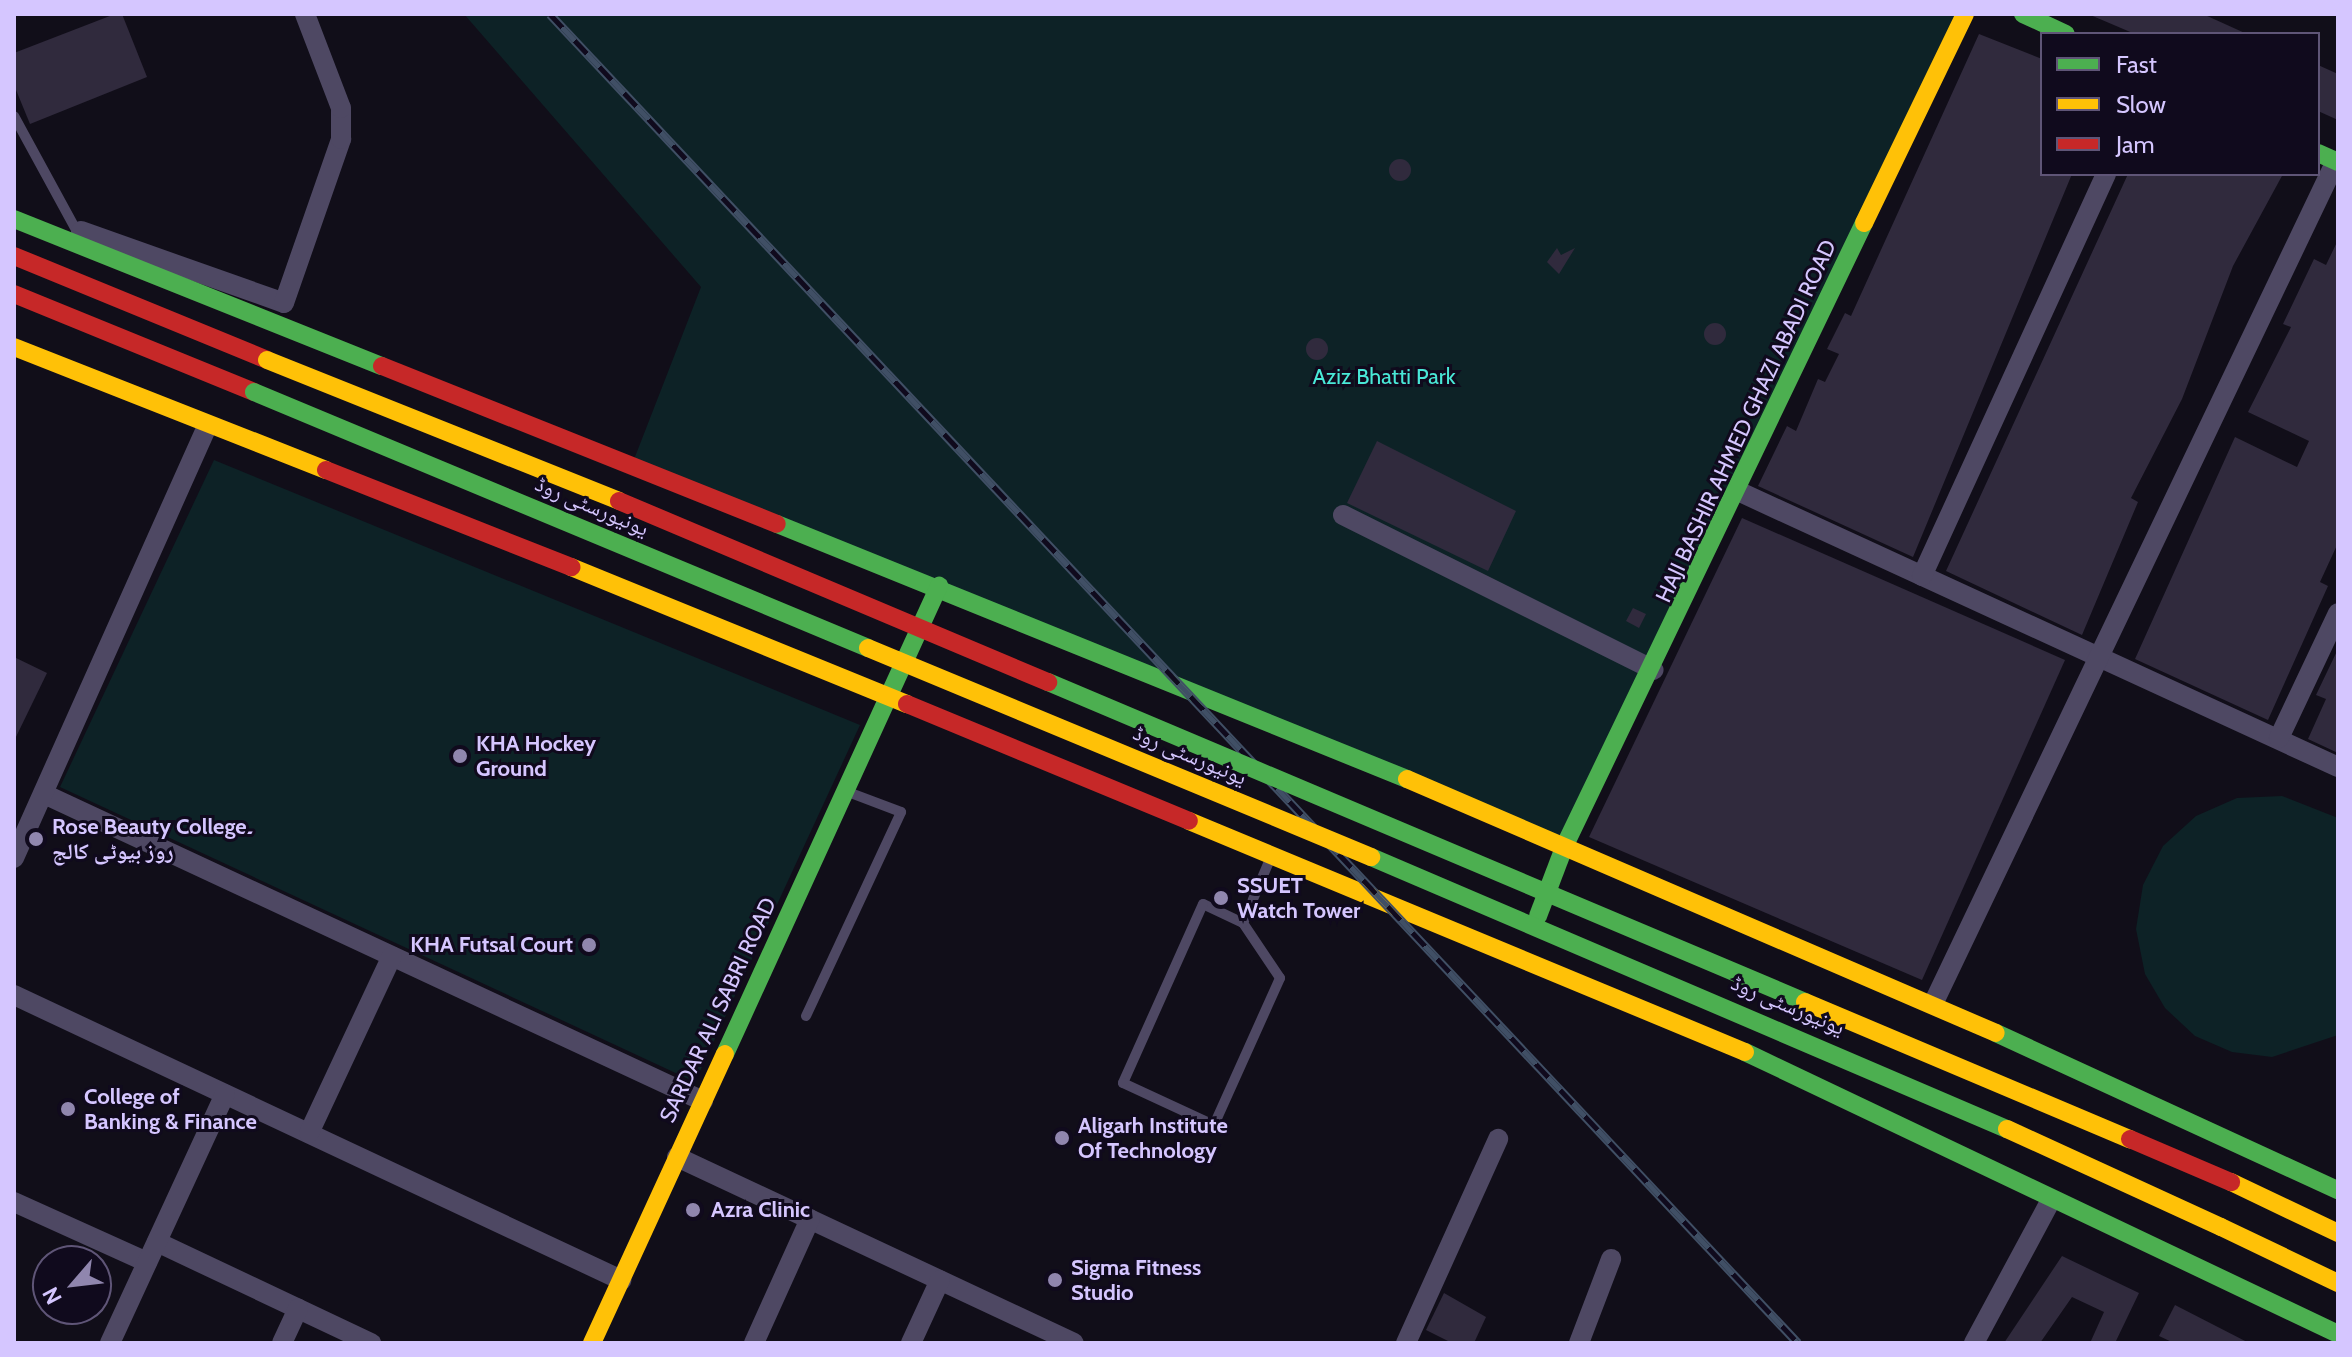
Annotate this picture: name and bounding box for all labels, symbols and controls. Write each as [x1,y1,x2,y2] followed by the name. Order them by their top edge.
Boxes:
[2040,32,2320,176] legend
[2116,50,2157,79] text: Fast
[2116,90,2166,119] text: Slow
[2116,130,2154,159] text: Jam
[1650,236,1842,606] street label: HAJI BASHIR AHMED GHAZI ABADI ROAD
[1312,364,1456,390] park label: Aziz Bhatti Park
[531,470,653,542] street label: یونیورسٹی روڈ
[1129,719,1251,791] street label: یونیورسٹی روڈ
[476,730,596,782] place label: KHA Hockey Ground
[451,747,469,765] marker: KHA Hockey Ground
[52,813,253,864] place label: Rose Beauty College۔ روز بیوٹی کالج
[27,830,45,848] marker: Rose Beauty College۔ روز بیوٹی کالج
[1237,872,1360,924] place label: SSUET Watch Tower
[1212,889,1230,907] marker: SSUET Watch Tower
[654,893,782,1127] street label: SARDAR ALI SABRI ROAD
[410,932,573,958] place label: KHA Futsal Court
[580,936,598,954] marker: KHA Futsal Court
[1727,969,1849,1041] street label: یونیورسٹی روڈ
[84,1083,257,1134] place label: College of Banking & Finance
[59,1100,77,1118] marker: College of Banking & Finance
[1078,1112,1228,1164] place label: Aligarh Institute Of Technology
[1053,1129,1071,1147] marker: Aligarh Institute Of Technology
[711,1197,810,1223] place label: Azra Clinic
[682,1199,704,1221] marker: Azra Clinic
[32,1245,112,1325] north arrow
[1071,1254,1201,1306] place label: Sigma Fitness Studio
[1046,1271,1064,1289] marker: Sigma Fitness Studio
[37,1282,68,1309] text: N

